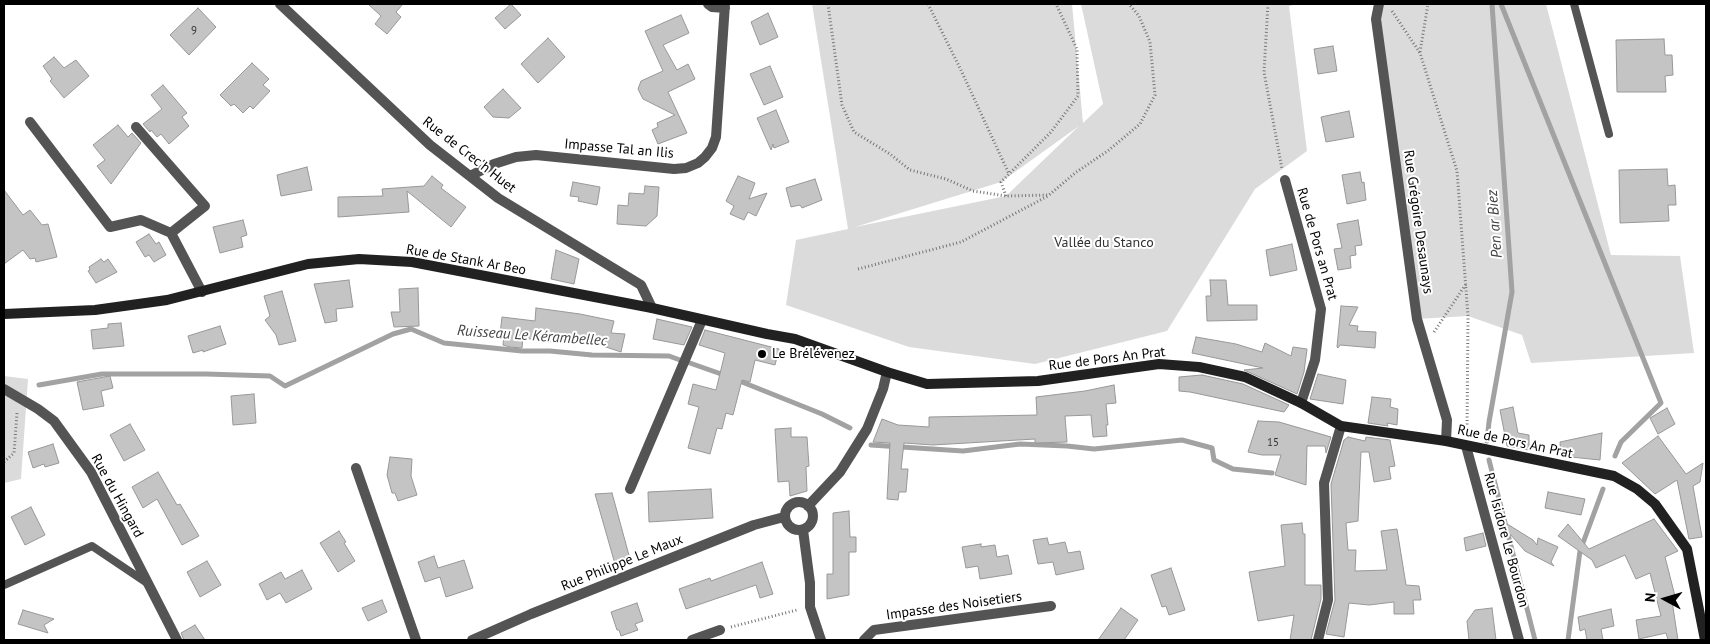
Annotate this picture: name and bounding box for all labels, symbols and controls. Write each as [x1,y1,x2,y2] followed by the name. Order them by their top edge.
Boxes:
[191,24,197,38] house number: 9
[419,113,519,197] street label: Rue de Crec'h Huet
[564,136,674,162] street label: Impasse Tal an Ilis
[1400,149,1436,295] street label: Rue Grégoire Desaunays
[1293,186,1341,302] street label: Rue de Pors an Prat
[1484,189,1506,259] water label: Pen ar Biez
[1054,235,1154,251] park label: Vallée du Stanco
[405,241,527,279] street label: Rue de Stank Ar Beo
[456,322,608,350] water label: Ruisseau Le Kérambellec
[1048,343,1166,375] street label: Rue de Pors An Prat
[772,346,855,362] place label: Le Brélévenez
[756,348,768,360] marker: Le Brélévenez
[1456,422,1574,462] street label: Rue de Pors An Prat
[1267,436,1279,450] house number: 15
[87,451,147,541] street label: Rue du Hingard
[1480,471,1532,609] street label: Rue Isidore Le Bourdon
[559,531,685,595] street label: Rue Philippe Le Maux
[1640,574,1690,624] north arrow
[885,588,1023,624] street label: Impasse des Noisetiers
[1641,592,1660,603] text: N

